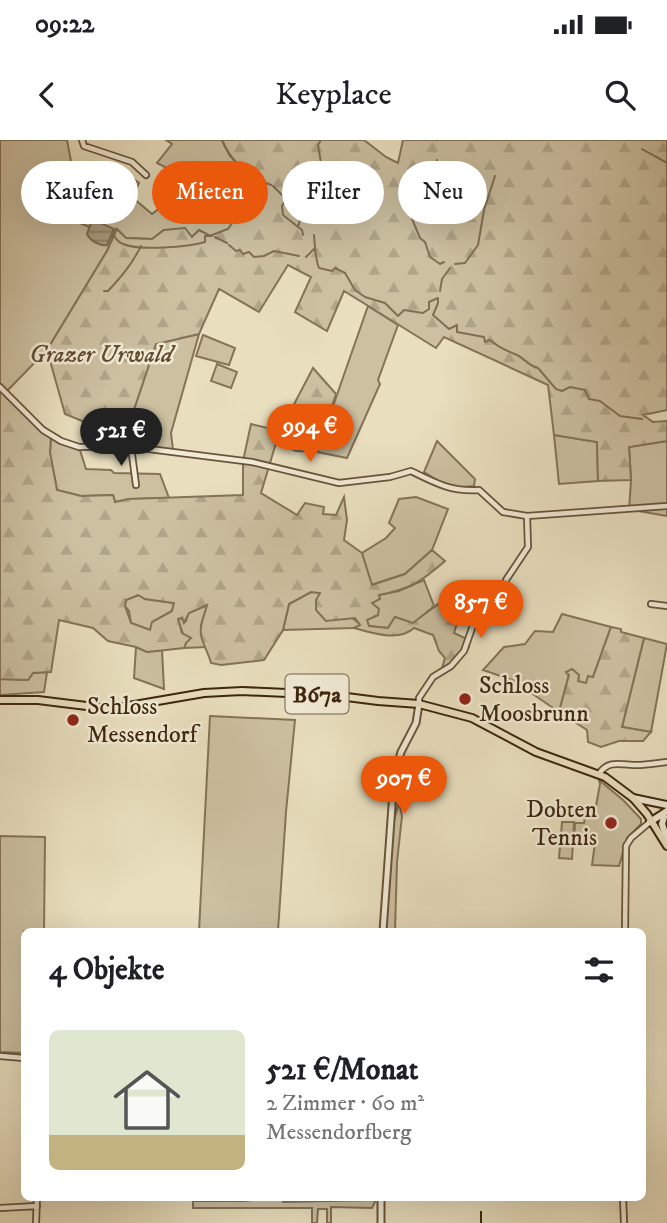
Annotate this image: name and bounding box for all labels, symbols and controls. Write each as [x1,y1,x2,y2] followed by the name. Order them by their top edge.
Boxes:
[35,8,94,41] text: 09:22
[275,75,392,115] text: Keyplace
[28,76,66,114] icon: back
[601,76,639,114] icon: search
[21,161,138,224] chip: Kaufen
[152,161,268,224] chip: Mieten
[282,161,384,224] chip: Filter
[398,161,487,224] chip: Neu
[29,340,176,370] park label: Grazer Urwald
[261,404,359,464] pin: 994 €
[72,408,170,468] pin: 521 €
[283,412,337,441] text: 994 €
[96,416,146,445] text: 521 €
[432,580,530,640] pin: 857 €
[454,588,508,617] text: 857 €
[479,671,589,729] place label: Schloss Moosbrunn
[286,674,348,714] road number: B67a
[457,691,473,707] marker: Schloss Moosbrunn
[87,692,200,750] place label: Schloss Messendorf
[65,712,81,728] marker: Schloss Messendorf
[355,756,453,816] pin: 907 €
[377,764,431,793] text: 907 €
[526,795,597,853] place label: Dobten Tennis
[603,815,619,831] marker: Dobten Tennis
[580,951,618,989] icon: filters
[49,952,164,989] text: 4 Objekte
[266,1052,418,1089] text: 521 €/Monat
[105,1058,189,1142] icon: home
[266,1089,424,1118] text: 2 Zimmer · 60 m²
[266,1118,412,1147] text: Messendorfberg

